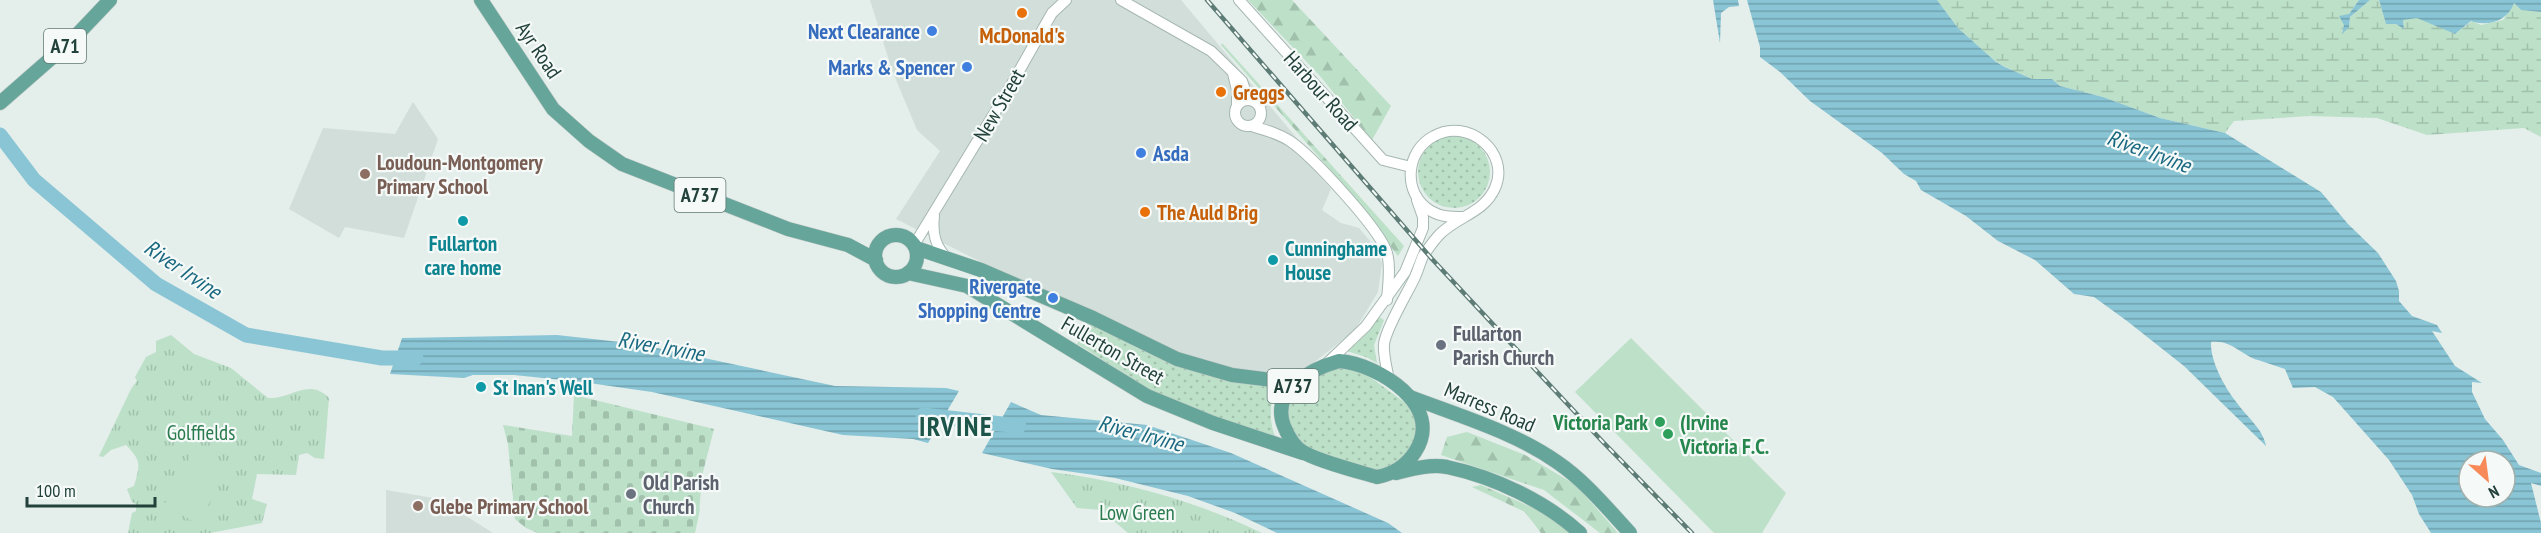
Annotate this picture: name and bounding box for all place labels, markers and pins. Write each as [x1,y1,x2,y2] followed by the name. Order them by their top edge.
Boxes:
[1015,6,1029,20] marker: McDonald's
[808,18,920,45] place label: Next Clearance
[979,22,1065,49] place label: McDonald's
[925,24,939,38] marker: Next Clearance
[828,54,956,81] place label: Marks & Spencer
[960,60,974,74] marker: Marks & Spencer
[1233,79,1285,106] place label: Greggs
[1214,85,1228,99] marker: Greggs
[1152,140,1189,167] place label: Asda
[1134,146,1148,160] marker: Asda
[377,149,543,200] place label: Loudoun-Montgomery Primary School
[358,167,372,181] marker: Loudoun-Montgomery Primary School
[1157,199,1258,226] place label: The Auld Brig
[1138,205,1152,219] marker: The Auld Brig
[456,214,470,228] marker: Fullarton care home
[424,230,502,281] place label: Fullarton care home
[1285,235,1387,286] place label: Cunninghame House
[1266,253,1280,267] marker: Cunninghame House
[918,273,1041,324] place label: Rivergate Shopping Centre
[1046,291,1060,305] marker: Rivergate Shopping Centre
[1453,320,1554,371] place label: Fullarton Parish Church
[1434,338,1448,352] marker: Fullarton Parish Church
[493,374,594,401] place label: St Inan's Well
[474,380,488,394] marker: St Inan's Well
[1552,409,1648,436] place label: Victoria Park
[1679,409,1769,460] place label: (Irvine Victoria F.C.
[1653,415,1667,429] marker: Victoria Park
[1661,427,1675,441] marker: (Irvine Victoria F.C.
[643,469,719,520] place label: Old Parish Church
[624,487,638,501] marker: Old Parish Church
[430,493,589,520] place label: Glebe Primary School
[411,499,425,513] marker: Glebe Primary School

